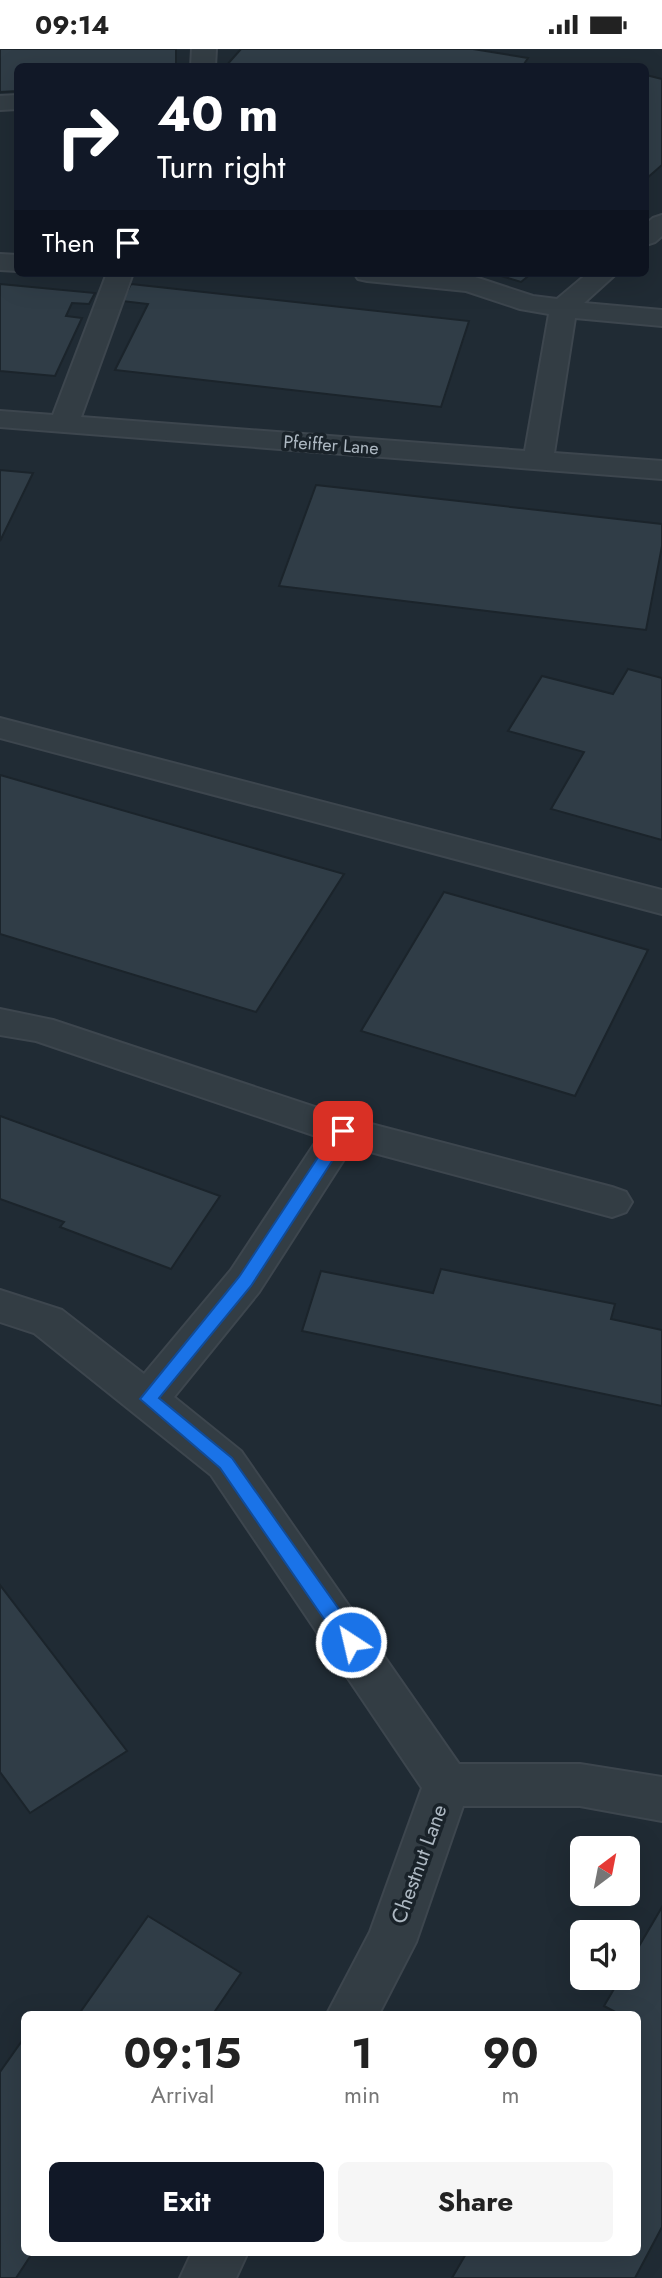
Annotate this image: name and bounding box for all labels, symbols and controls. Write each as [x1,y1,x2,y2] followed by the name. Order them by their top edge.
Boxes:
[35,6,109,44] text: 09:14
[157,79,279,149] text: 40 m
[42,91,133,182] icon: right
[157,144,286,190] text: Turn right
[42,224,95,262] text: Then
[109,224,147,262] icon: arrive
[282,429,380,461] street label: Pfeiffer Lane
[313,1101,373,1161] pin
[324,1112,362,1150] icon: arrive
[314,1605,388,1679] position arrow
[384,1800,454,1928] street label: Chestnut Lane
[570,1836,640,1906] north arrow
[570,1836,640,1990] map controls
[570,1920,640,1990] button: sound
[124,2023,241,2084] text: 09:15
[351,2023,373,2084] text: 1
[483,2023,538,2084] text: 90
[151,2078,214,2112] text: Arrival
[344,2078,380,2112] text: min
[502,2078,519,2112] text: m
[49,2162,324,2242] button: Exit
[338,2162,613,2242] button: Share

